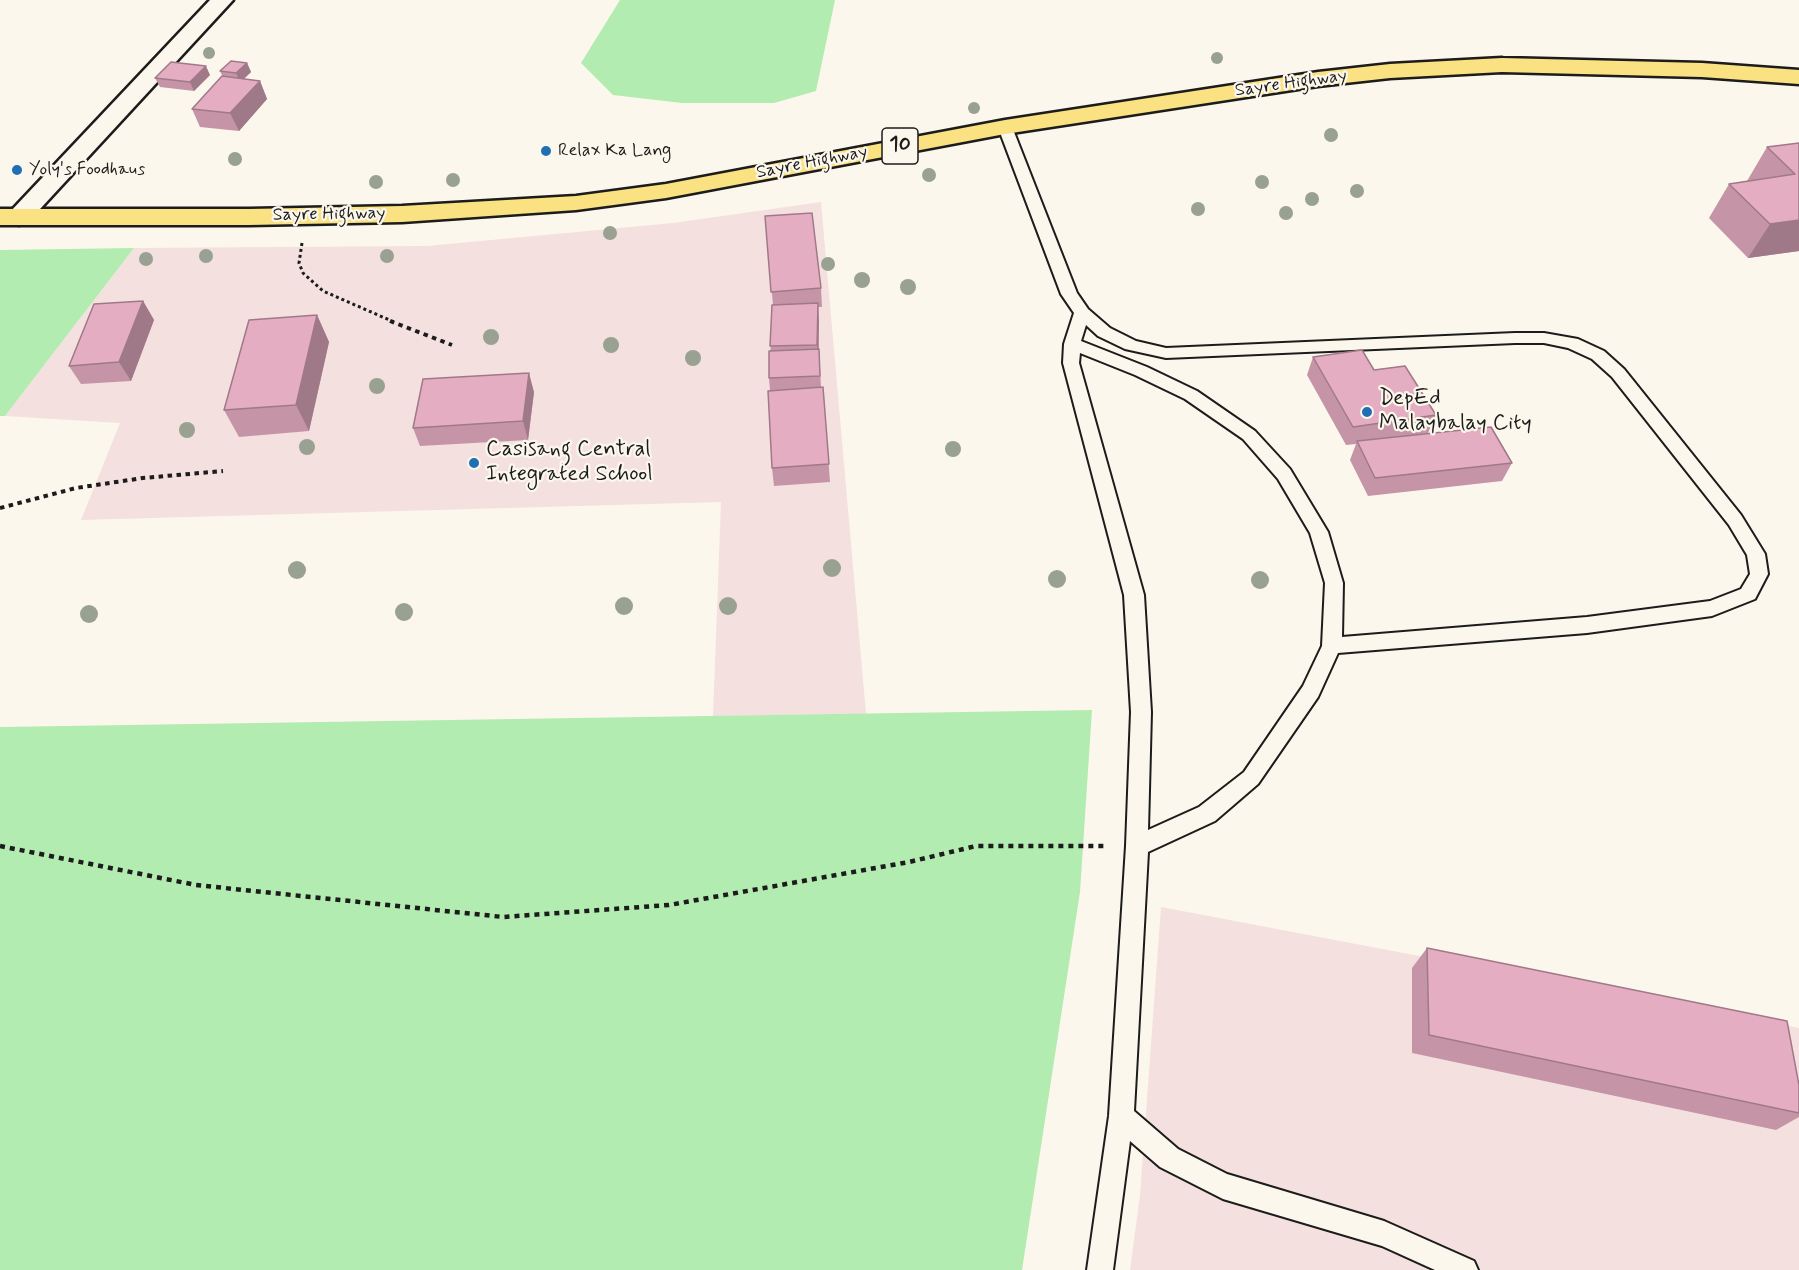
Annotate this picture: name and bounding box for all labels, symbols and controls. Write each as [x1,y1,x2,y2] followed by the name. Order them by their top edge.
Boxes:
[1234,65,1348,103] street label: Sayre Highway
[882,128,918,164] road number: 10
[558,140,671,162] place label: Relax Ka Lang
[755,142,869,184] street label: Sayre Highway
[539,144,553,158] marker: Relax Ka Lang
[29,159,145,181] place label: Yoly's Foodhaus
[10,163,24,177] marker: Yoly's Foodhaus
[273,203,385,227] street label: Sayre Highway
[1379,386,1532,438] place label: DepEd Malaybalay City
[1360,405,1374,419] marker: DepEd Malaybalay City
[486,437,653,488] place label: Casisang Central Integrated School
[467,456,481,470] marker: Casisang Central Integrated School

